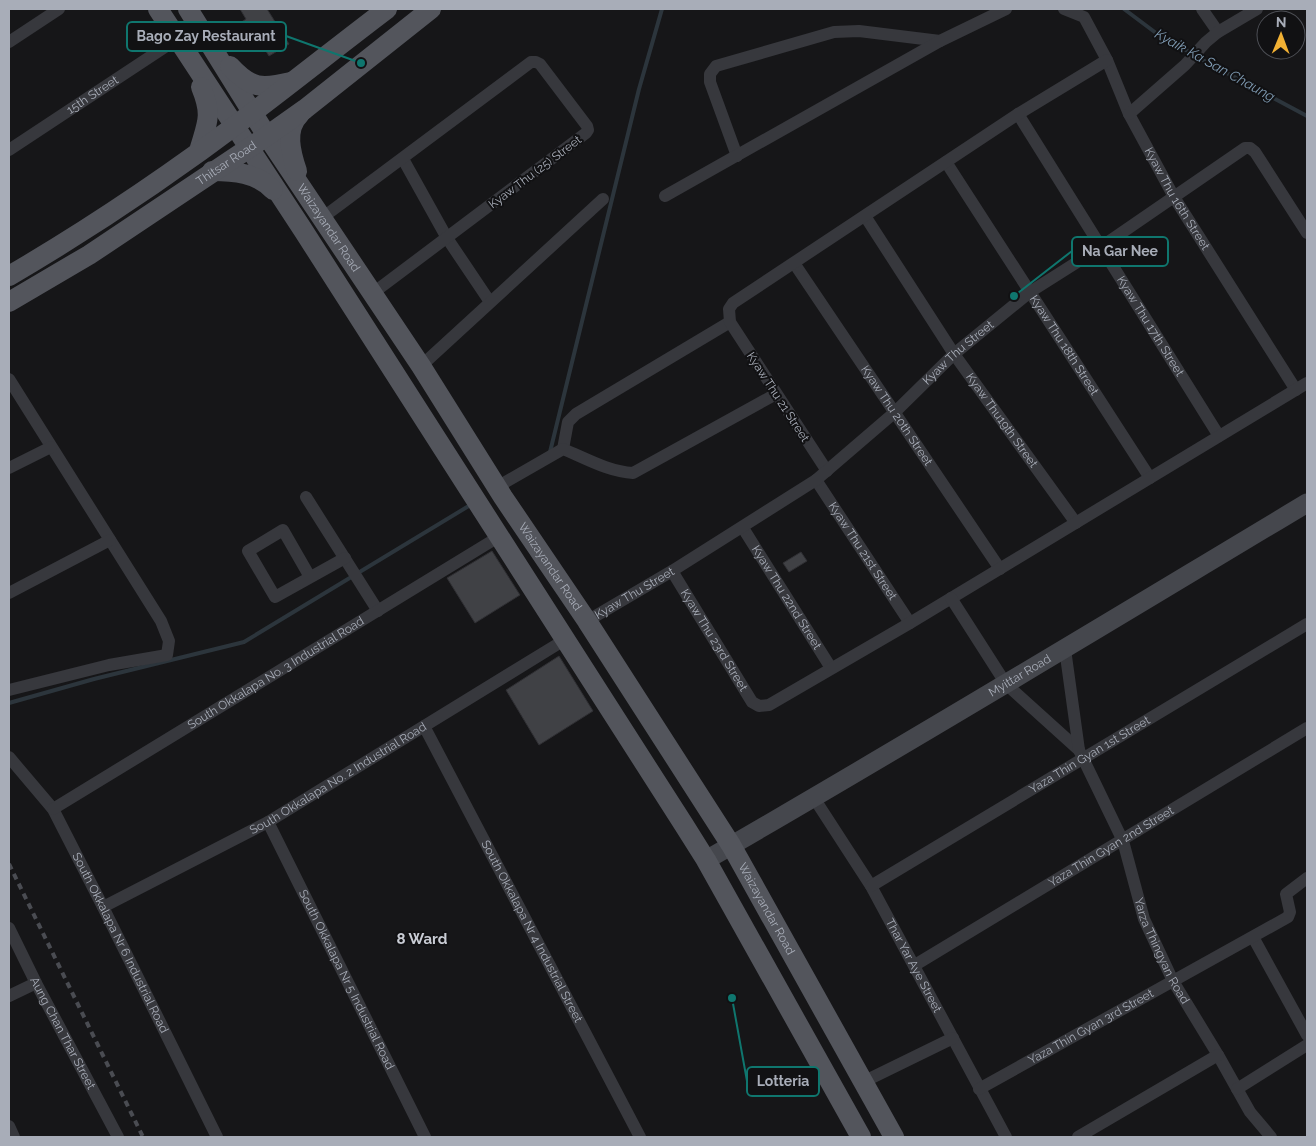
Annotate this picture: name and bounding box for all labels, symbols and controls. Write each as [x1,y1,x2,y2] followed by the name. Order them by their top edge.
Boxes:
[1256,10,1306,60] north arrow
[1276,14,1287,30] text: N
[127,22,286,51] callout: Bago Zay Restaurant
[1152,25,1278,105] water label: Kyaik Ka San Chaung
[136,28,276,44] text: Bago Zay Restaurant
[64,73,121,117] street label: 15th Street
[486,133,584,211] street label: Kyaw Thu (25) Street
[194,138,259,188] street label: Thitsar Road
[1141,145,1213,252] street label: Kyaw Thu 16th Street
[294,181,363,274] street label: Waizayandar Road
[1072,237,1168,266] callout: Na Gar Nee
[1082,243,1159,259] text: Na Gar Nee
[1114,273,1187,379] street label: Kyaw Thu 17th Street
[1027,292,1102,398] street label: Kyaw Thu 18th Street
[920,318,996,388] street label: Kyaw Thu Street
[744,349,812,445] street label: Kyaw Thu 21 Street
[858,363,935,468] street label: Kyaw Thu 20th Street
[963,370,1041,470] street label: Kyaw Thu19th Street
[825,499,900,603] street label: Kyaw Thu 21st Street
[515,520,585,613] street label: Waizayandar Road
[749,543,825,652] street label: Kyaw Thu 22nd Street
[592,564,677,622] street label: Kyaw Thu Street
[678,586,751,694] street label: Kyaw Thu 23rd Street
[185,614,367,732] street label: South Okkalapa No. 3 Industrial Road
[986,652,1053,699] street label: Myittar Road
[1027,713,1152,796] street label: Yaza Thin Gyan 1st Street
[247,720,429,837] street label: South Okkalapa No. 2 Industrial Road
[1046,803,1176,890] street label: Yaza Thin Gyan 2nd Street
[478,838,586,1025] street label: South Okkalapa Nr 4 Industrial Street
[69,850,171,1035] street label: South Okkalapa Nr 6 Industrial Road
[735,860,798,957] street label: Waizayandar Road
[296,887,397,1072] street label: South Okkalapa Nr 5 Industrial Road
[1132,896,1192,1007] street label: Yarza Thingyan Road
[883,916,945,1015] street label: Thar Yar Aye Street
[396,930,448,948] district label: 8 Ward
[27,975,98,1092] street label: Aung Chan Thar Street
[1026,986,1156,1067] street label: Yaza Thin Gyan 3rd Street
[747,1067,819,1096] callout: Lotteria
[757,1073,809,1089] text: Lotteria

